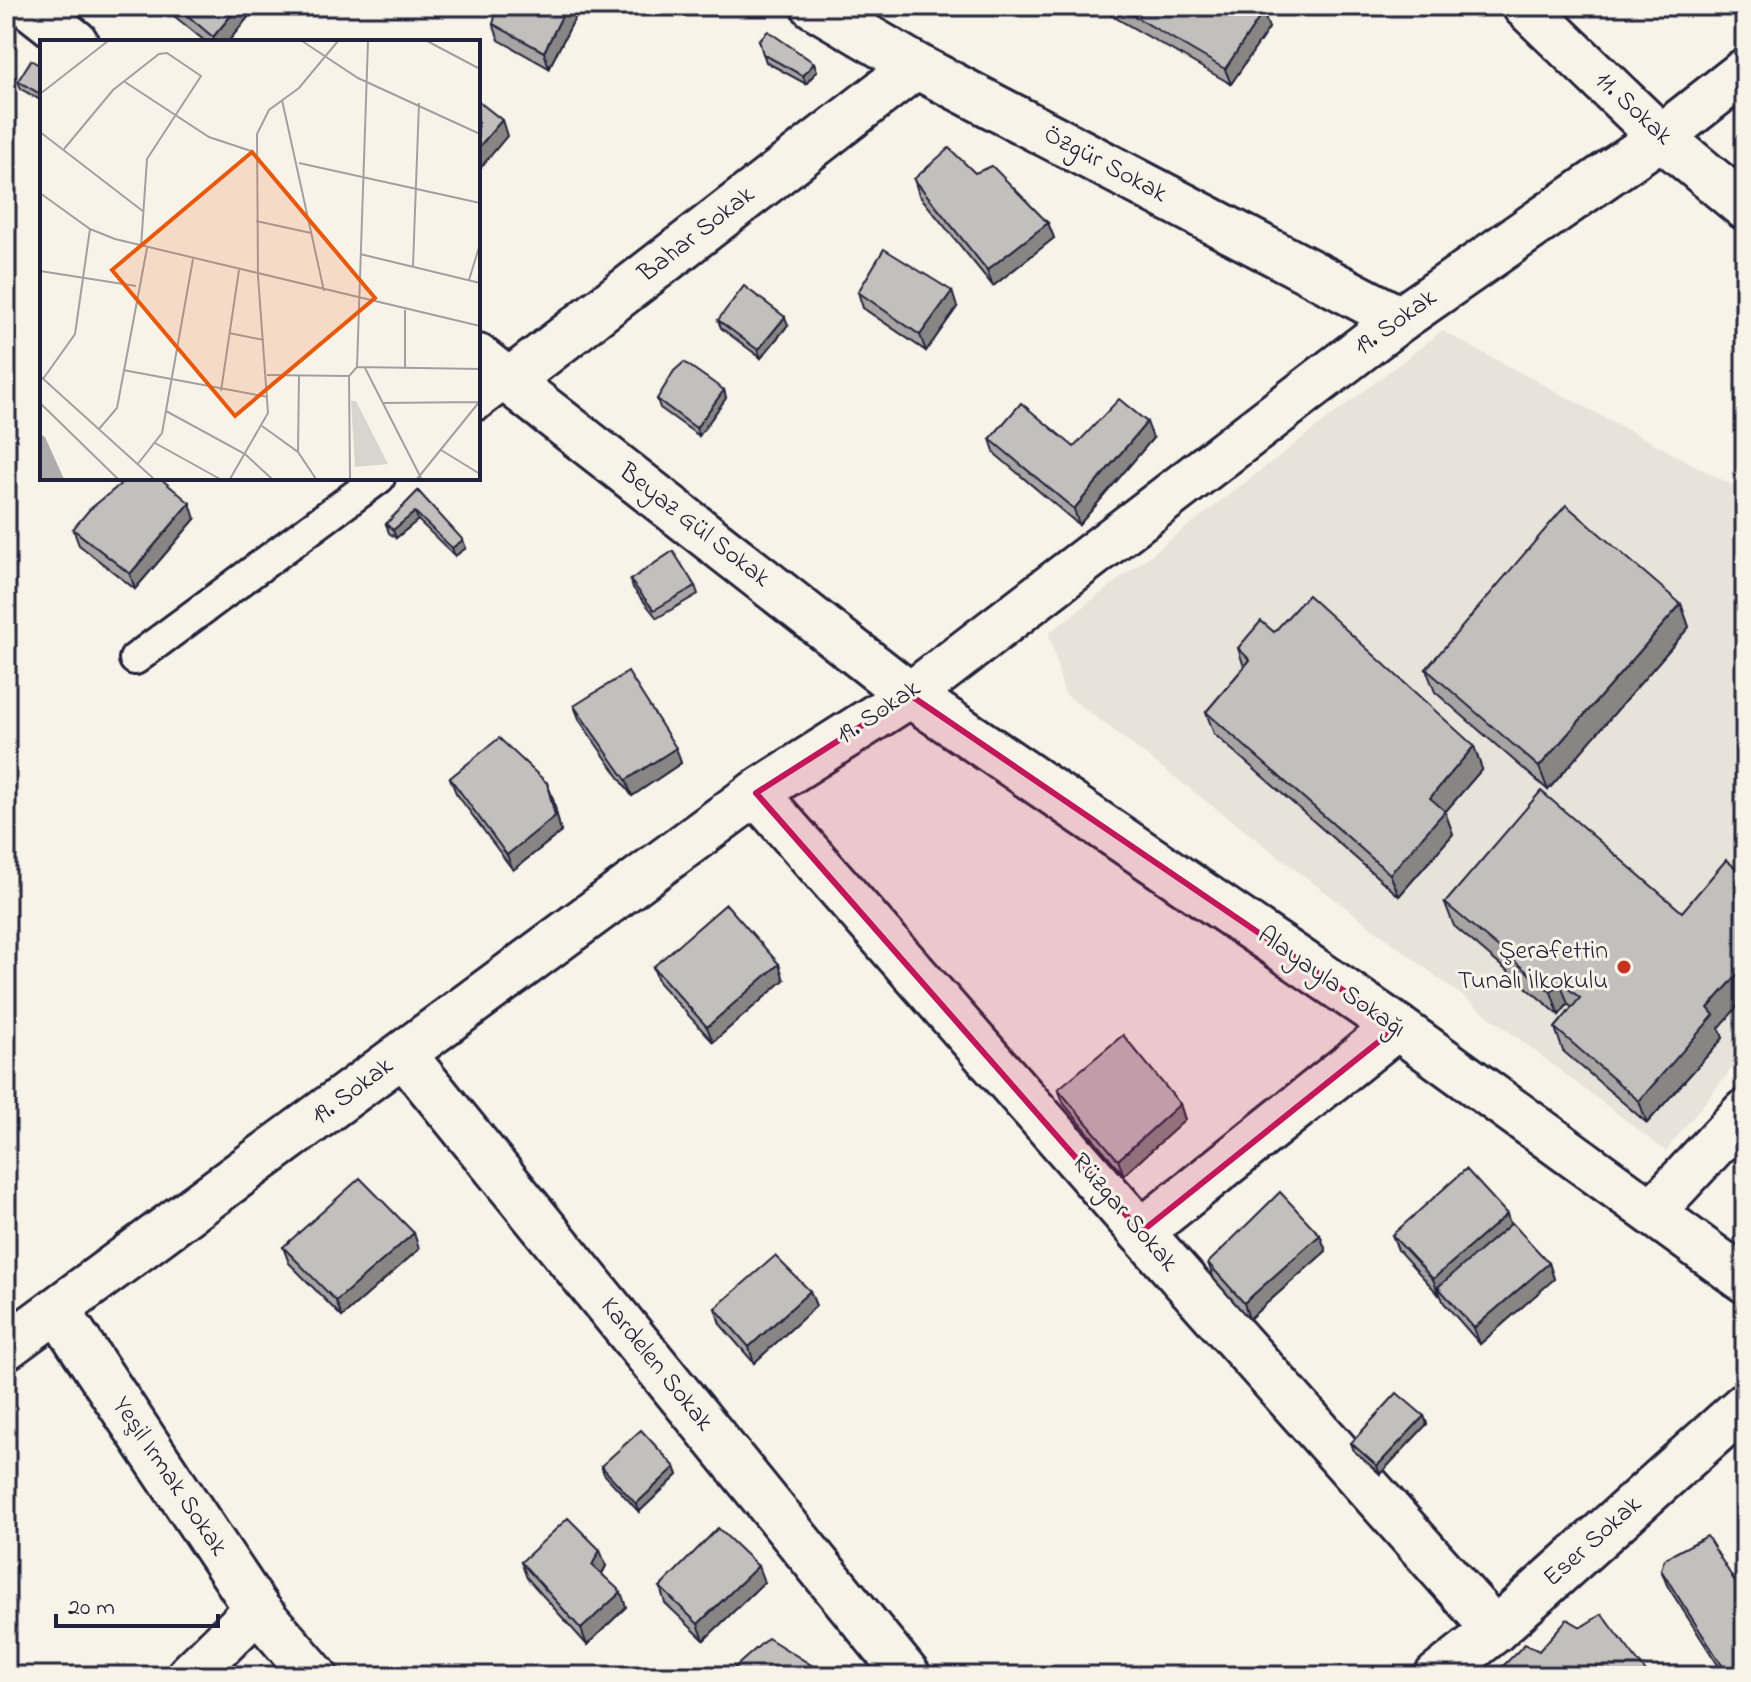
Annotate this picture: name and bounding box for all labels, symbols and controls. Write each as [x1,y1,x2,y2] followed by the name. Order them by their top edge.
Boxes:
[40,40,480,480] inset map
[1585,63,1681,156] street label: 11. Sokak
[1036,116,1174,214] street label: Özgür Sokak
[630,177,764,293] street label: Bahar Sokak
[1347,280,1446,366] street label: 19. Sokak
[609,454,778,598] street label: Beyaz Gül Sokak
[829,671,929,755] street label: 19. Sokak
[1249,918,1413,1048] street label: Alayayla Sokağı
[1458,933,1608,1001] place label: Şerafettin Tunalı İlkokulu
[1615,958,1633,976] marker: Şerafettin Tunalı İlkokulu
[304,1048,403,1136] street label: 19. Sokak
[1062,1145,1187,1281] street label: Rüzgar Sokak
[590,1290,722,1441] street label: Kardelen Sokak
[102,1390,237,1565] street label: Yeşil Irmak Sokak
[1535,1487,1651,1597] street label: Eser Sokak
[56,1578,218,1628] scale bar
[68,1591,115,1626] text: 20 m

